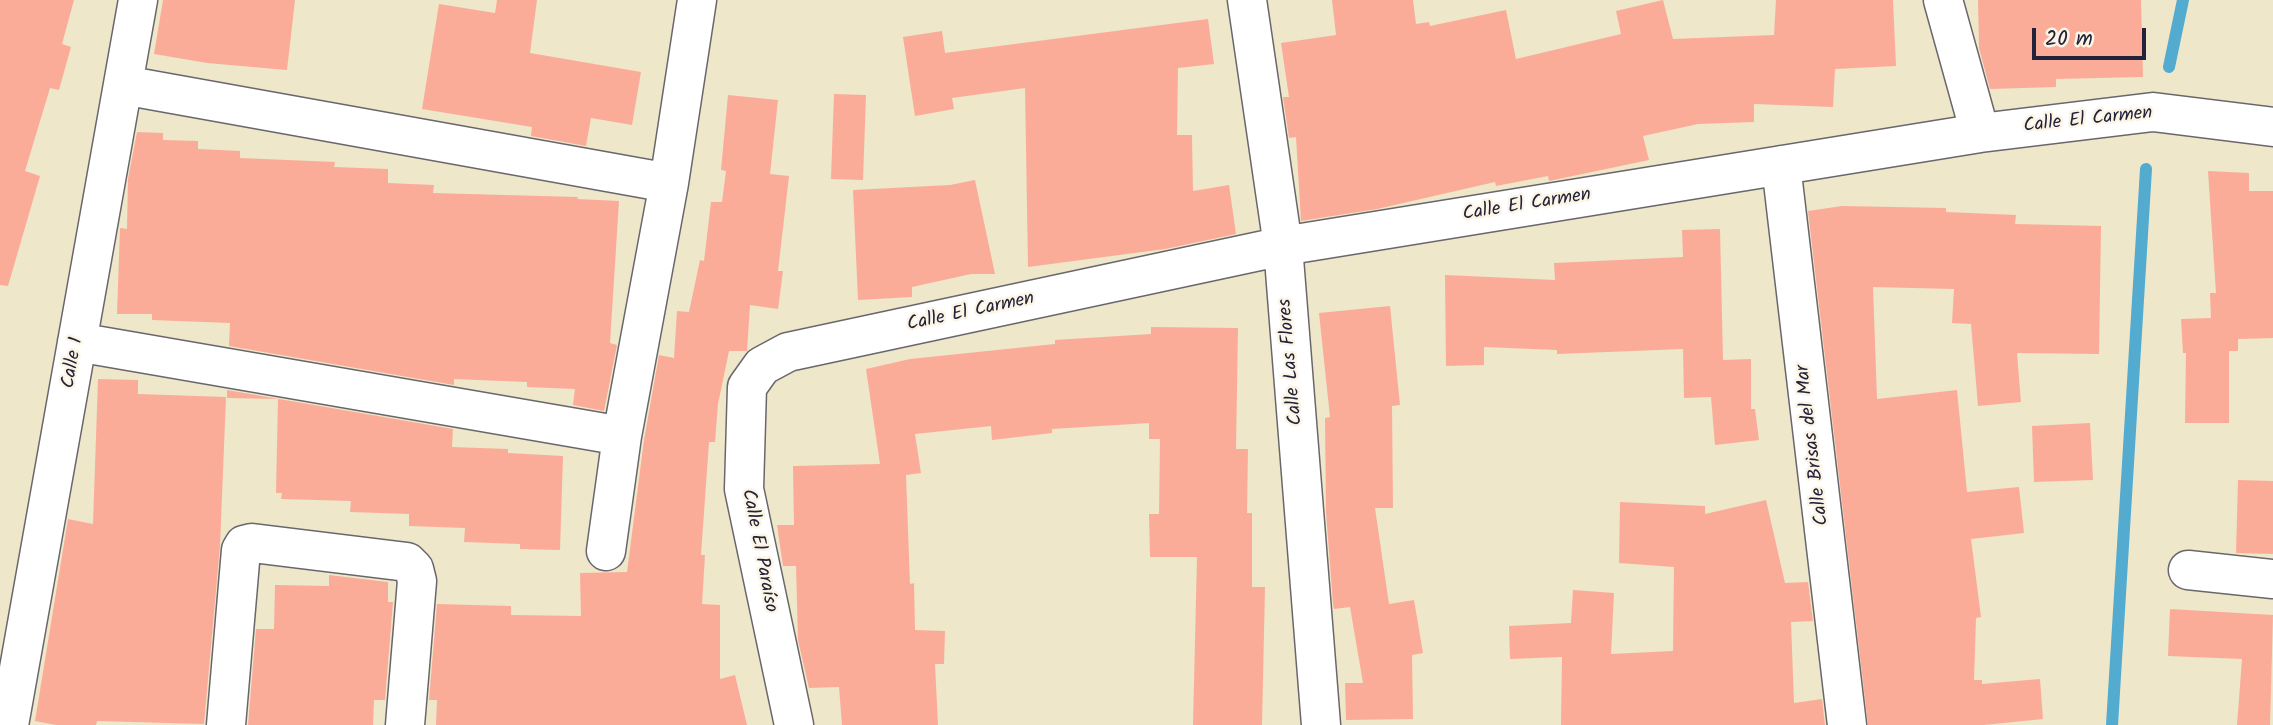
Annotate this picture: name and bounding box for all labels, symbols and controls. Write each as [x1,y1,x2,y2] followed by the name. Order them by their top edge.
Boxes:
[2035,14,2149,58] scale bar
[2045,23,2093,56] text: 20 m
[2022,103,2154,139] street label: Calle El Carmen
[1461,185,1593,227] street label: Calle El Carmen
[905,288,1037,338] street label: Calle El Carmen
[1275,298,1309,426] street label: Calle Las Flores
[58,336,90,390] street label: Calle 1
[1793,363,1835,527] street label: Calle Brisas del Mar
[735,488,781,614] street label: Calle El Paraíso

